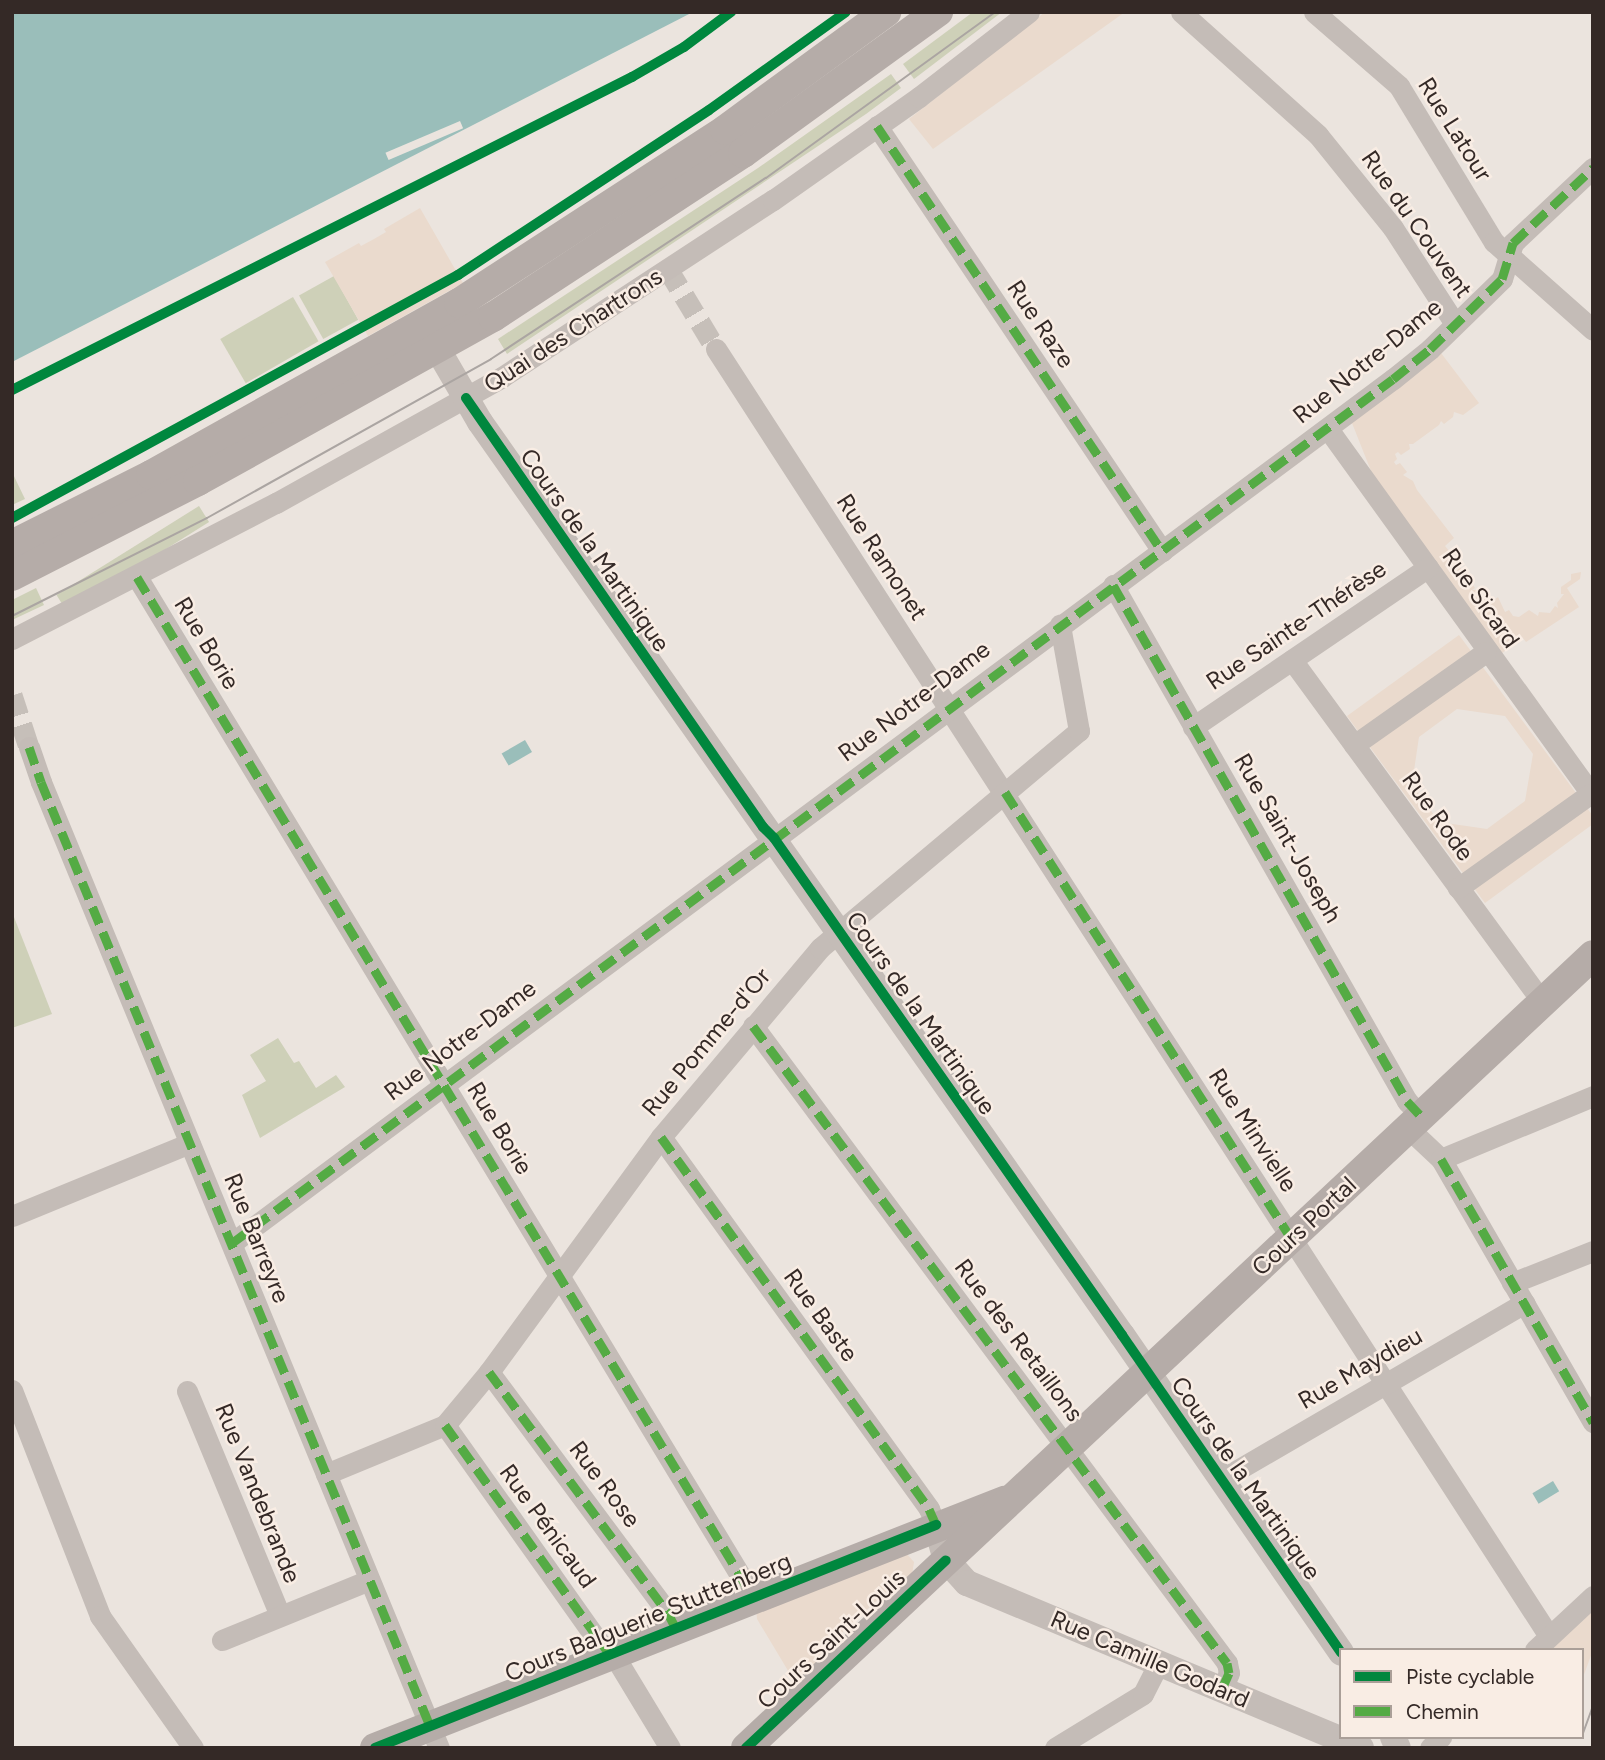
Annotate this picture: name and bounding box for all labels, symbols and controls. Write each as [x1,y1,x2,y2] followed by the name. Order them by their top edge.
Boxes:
[1412,72,1498,186] street label: Rue Latour
[1356,145,1478,303] street label: Rue du Couvent
[478,262,668,398] street label: Quai des Chartrons
[1001,275,1081,373] street label: Rue Raze
[1287,292,1447,430] street label: Rue Notre-Dame
[514,443,676,657] street label: Cours de la Martinique
[831,489,933,625] street label: Rue Ramonet
[1436,543,1526,653] street label: Rue Sicard
[1201,554,1391,696] street label: Rue Sainte-Thérèse
[168,592,246,694] street label: Rue Borie
[832,635,996,767] street label: Rue Notre-Dame
[1228,748,1348,928] street label: Rue Saint-Joseph
[1396,766,1480,866] street label: Rue Rode
[840,906,1002,1120] street label: Cours de la Martinique
[636,962,776,1122] street label: Rue Pomme-d'Or
[378,974,542,1106] street label: Rue Notre-Dame
[1202,1063,1304,1197] street label: Rue Minvielle
[461,1077,539,1179] street label: Rue Borie
[218,1169,296,1307] street label: Rue Barreyre
[1246,1170,1362,1282] street label: Cours Portal
[949,1253,1089,1427] street label: Rue des Retaillons
[778,1263,864,1367] street label: Rue Baste
[1293,1321,1427,1415] street label: Rue Maydieu
[1165,1371,1327,1585] street label: Cours de la Martinique
[209,1399,307,1587] street label: Rue Vandebrande
[563,1435,647,1533] street label: Rue Rose
[493,1459,603,1593] street label: Rue Pénicaud
[501,1546,795,1688] street label: Cours Balguerie Stuttenberg
[751,1563,911,1715] street label: Cours Saint-Louis
[1046,1604,1254,1714] street label: Rue Camille Godard
[1339,1648,1584,1739] legend
[1406,1664,1534,1689] text: Piste cyclable
[1406,1699,1479,1724] text: Chemin

